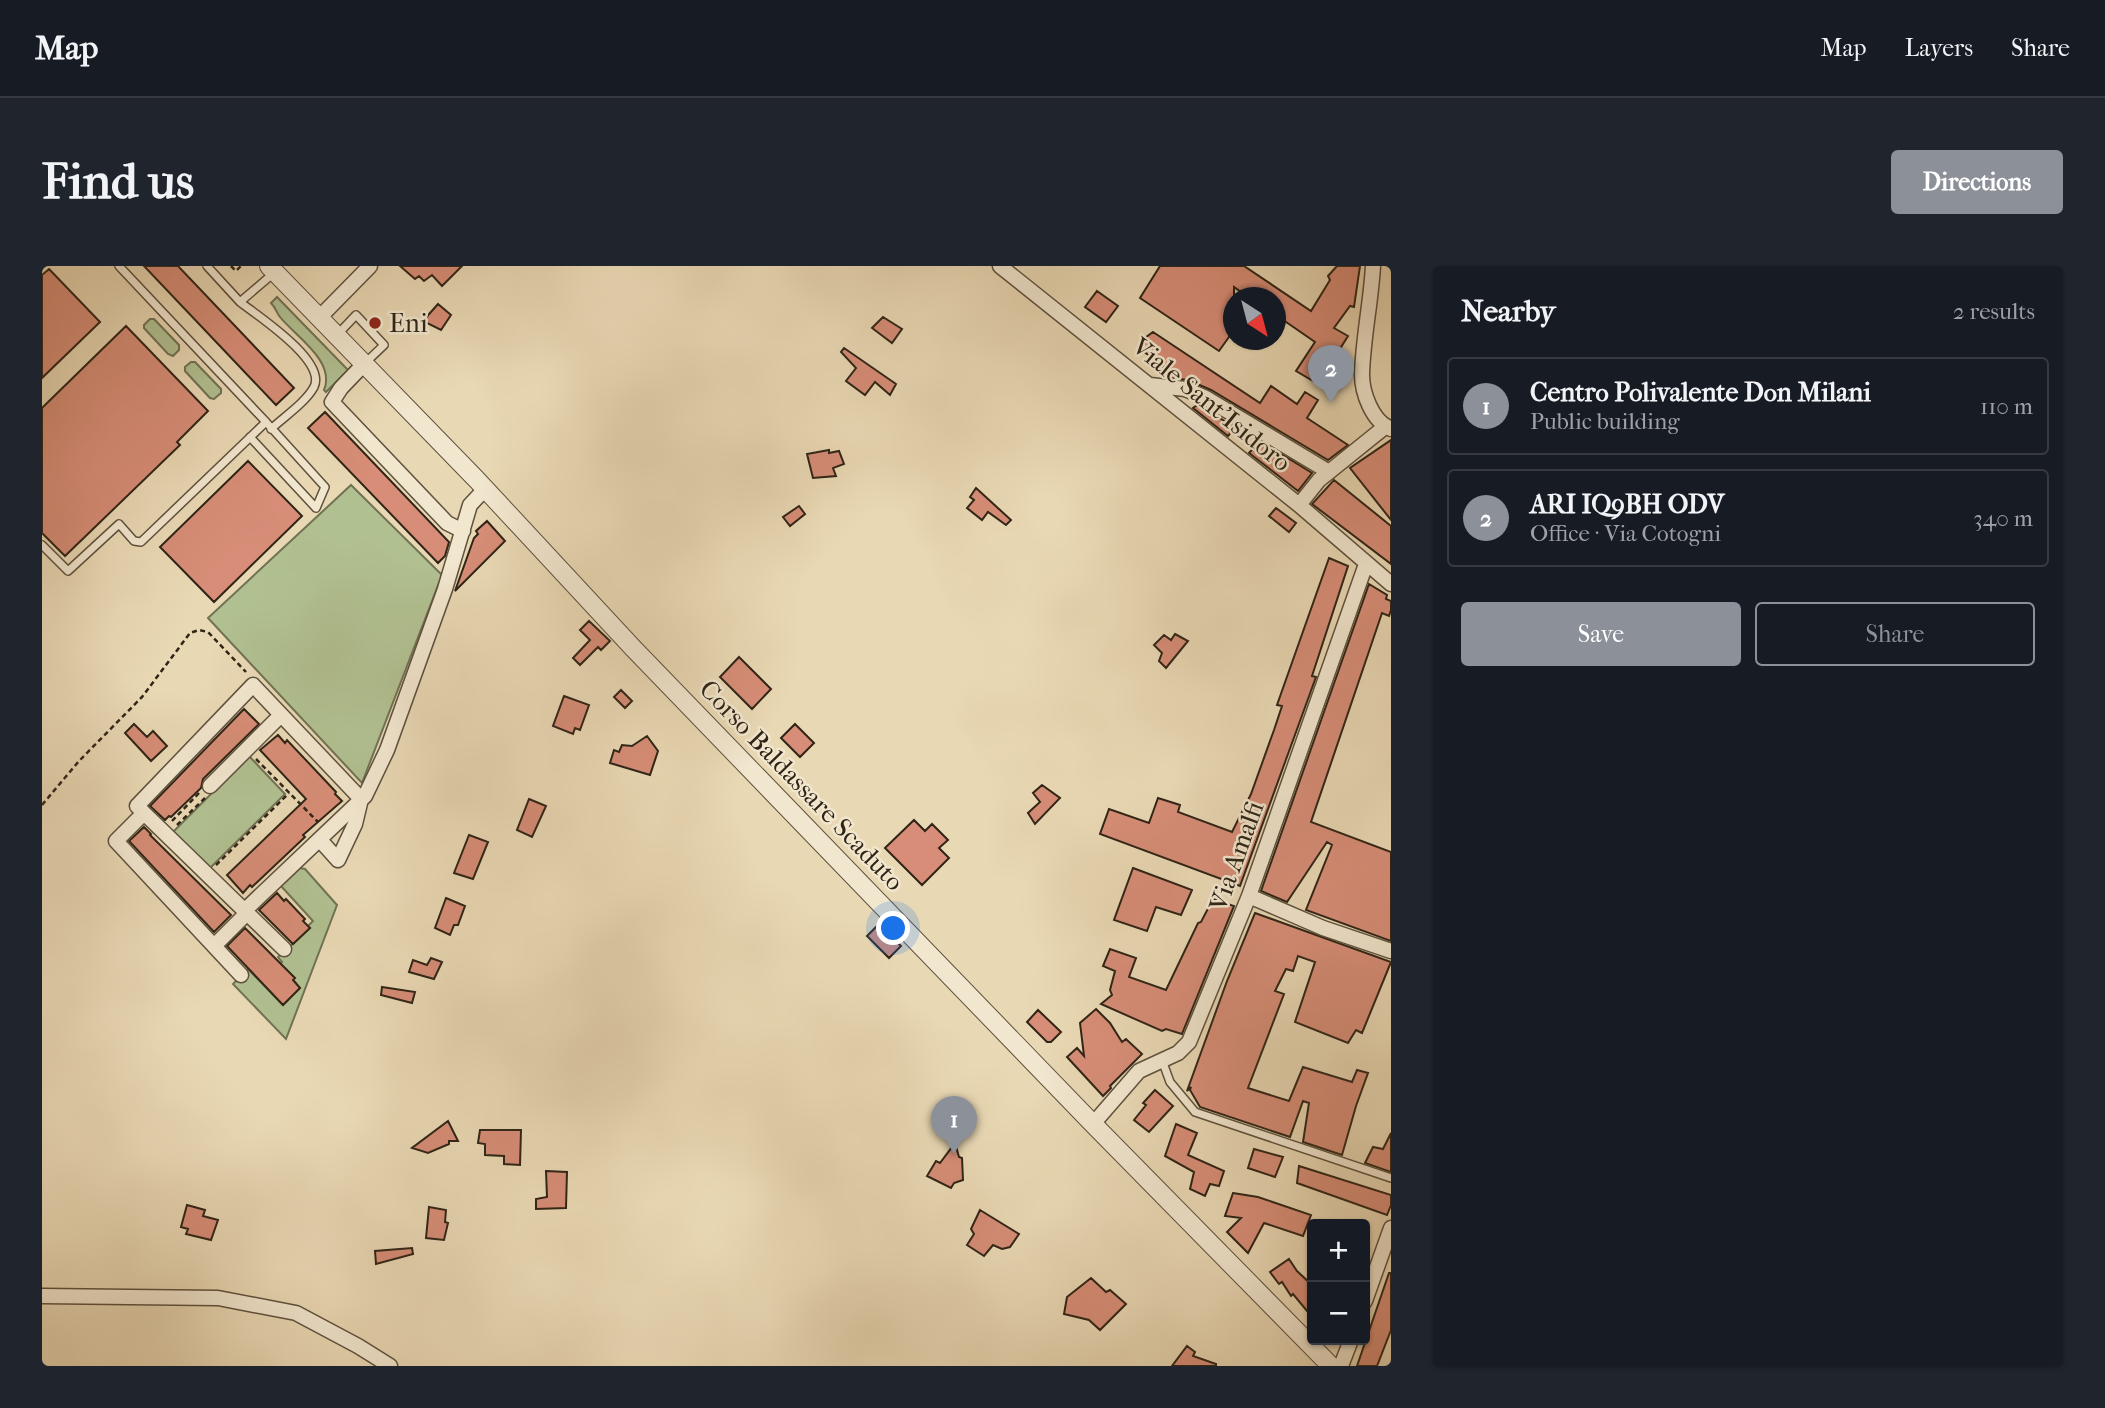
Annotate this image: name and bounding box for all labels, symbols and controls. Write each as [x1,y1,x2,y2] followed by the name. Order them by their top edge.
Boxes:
[35,29,98,68] text: Map
[1821,34,1867,62] text: Map
[1905,34,1973,62] text: Layers
[2011,34,2070,62] text: Share
[1891,150,2063,214] button: Directions
[42,153,194,211] text: Find us
[1223,287,1286,350] north arrow
[1461,294,1556,329] text: Nearby
[1953,298,2035,325] text: 2 results
[389,308,428,339] place label: Eni
[367,315,383,331] marker: Eni
[1125,330,1297,478] street label: Viale Sant'Isidoro
[1308,345,1354,403] pin: 2
[1530,377,1871,408] text: Centro Polivalente Don Milani
[1482,393,1490,420] text: 1
[1980,393,2033,420] text: 110 m
[1530,408,1680,435] text: Public building
[1530,489,1724,520] text: ARI IQ9BH ODV
[1480,505,1492,532] text: 2
[1973,505,2033,532] text: 340 m
[1530,520,1721,547] text: Office · Via Cotogni
[1461,602,1741,666] button: Save
[1755,602,2035,666] button: Share
[693,674,910,897] street label: Corso Baldassare Scaduto
[1202,797,1271,916] street label: Via Amalfi
[876,911,910,945] your location
[931,1096,977,1154] pin: 1
[1307,1219,1370,1345] map controls
[1307,1219,1370,1282] button: +
[1307,1282,1370,1345] button: −

